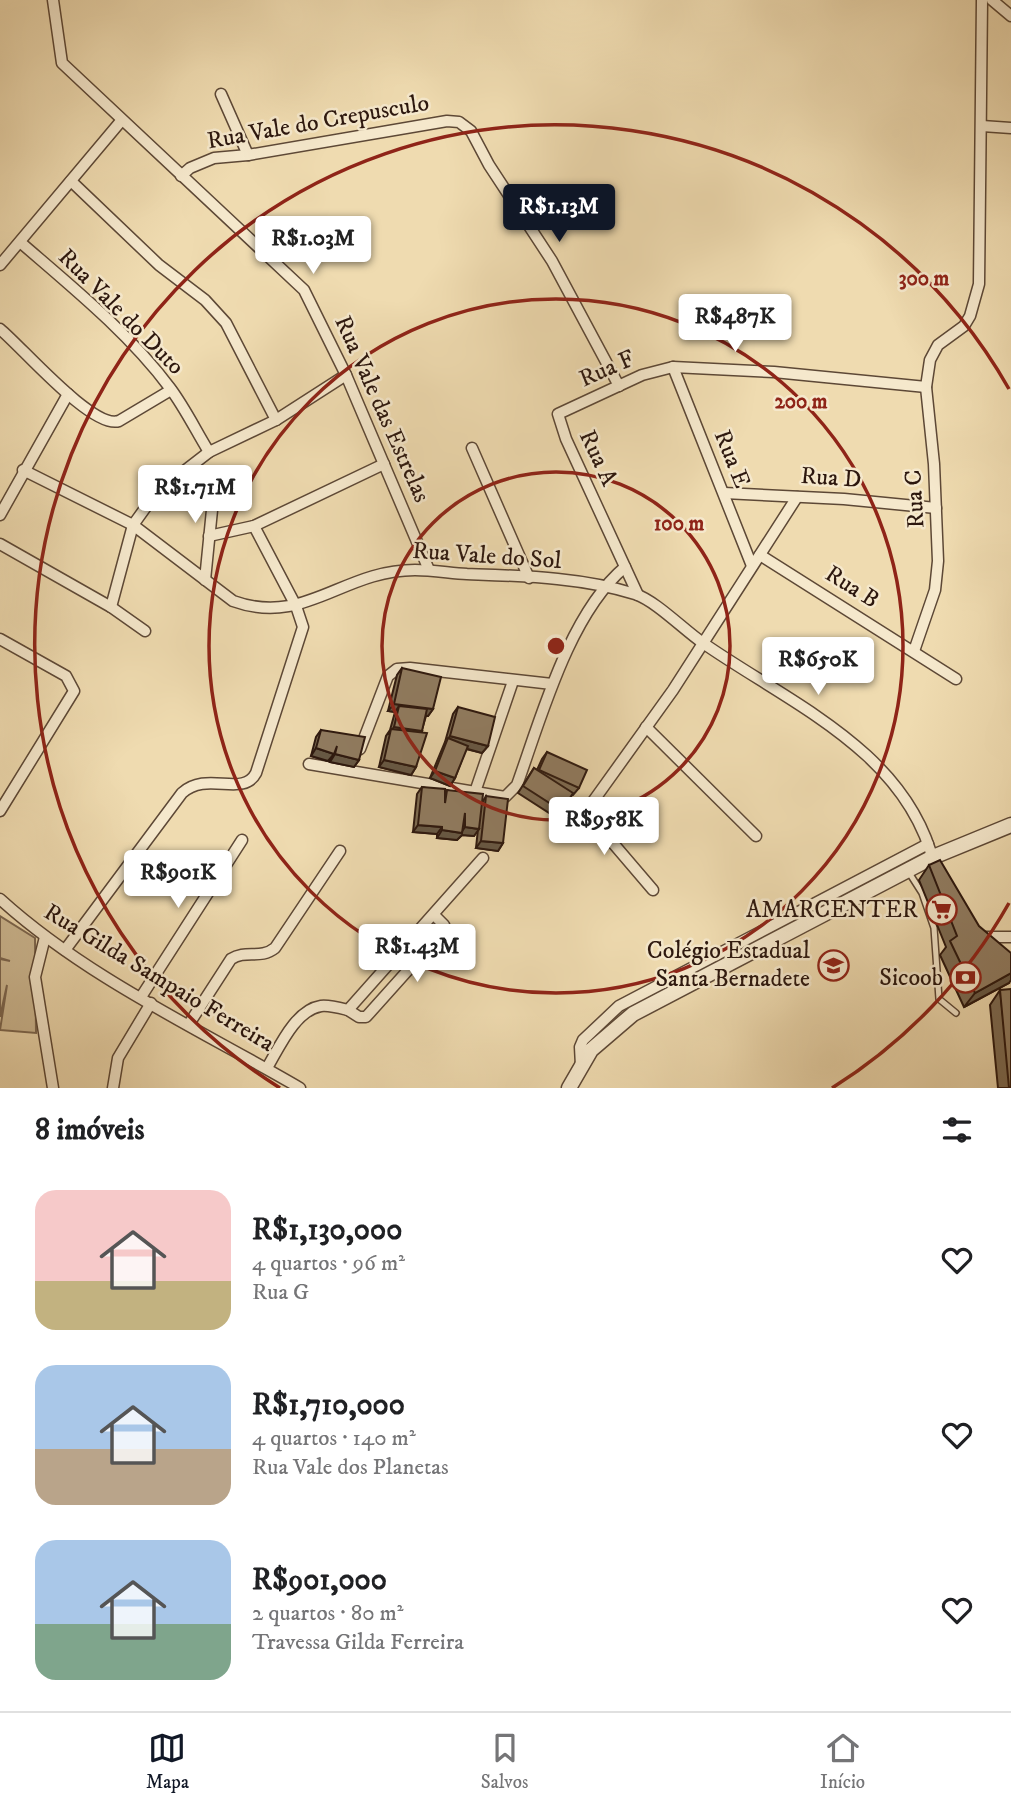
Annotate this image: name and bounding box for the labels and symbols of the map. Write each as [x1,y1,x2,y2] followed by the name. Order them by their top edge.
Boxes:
[205,88,431,156] street label: Rua Vale do Crepusculo
[494,184,624,244] pin: R$1.13M
[248,216,378,276] pin: R$1.03M
[51,242,191,382] street label: Rua Vale do Duto
[899,266,950,292] text: 300 m
[678,294,792,354] pin: R$487K
[327,311,437,507] street label: Rua Vale das Estrelas
[575,343,640,394] street label: Rua F
[774,389,828,415] text: 200 m
[572,425,624,491] street label: Rua A
[707,426,757,492] street label: Rua E
[800,461,862,495] street label: Rua D
[130,466,260,525] pin: R$1.71M
[898,469,932,529] street label: Rua C
[654,511,704,537] text: 100 m
[412,536,563,576] street label: Rua Vale do Sol
[819,559,885,615] street label: Rua B
[544,634,568,658] centre of rings
[761,638,875,697] pin: R$650K
[547,798,661,857] pin: R$958K
[121,850,235,910] pin: R$901K
[924,893,958,927] supermarket icon: AMARCENTER
[746,895,918,925] place label: AMARCENTER
[38,897,280,1059] street label: Rua Gilda Sampaio Ferreira
[352,925,482,984] pin: R$1.43M
[647,936,811,994] place label: Colégio Estadual Santa Bernadete
[816,948,850,982] school or university icon: Colégio Estadual Santa Bernadete
[949,961,983,995] bank icon: Sicoob
[879,963,943,993] place label: Sicoob

